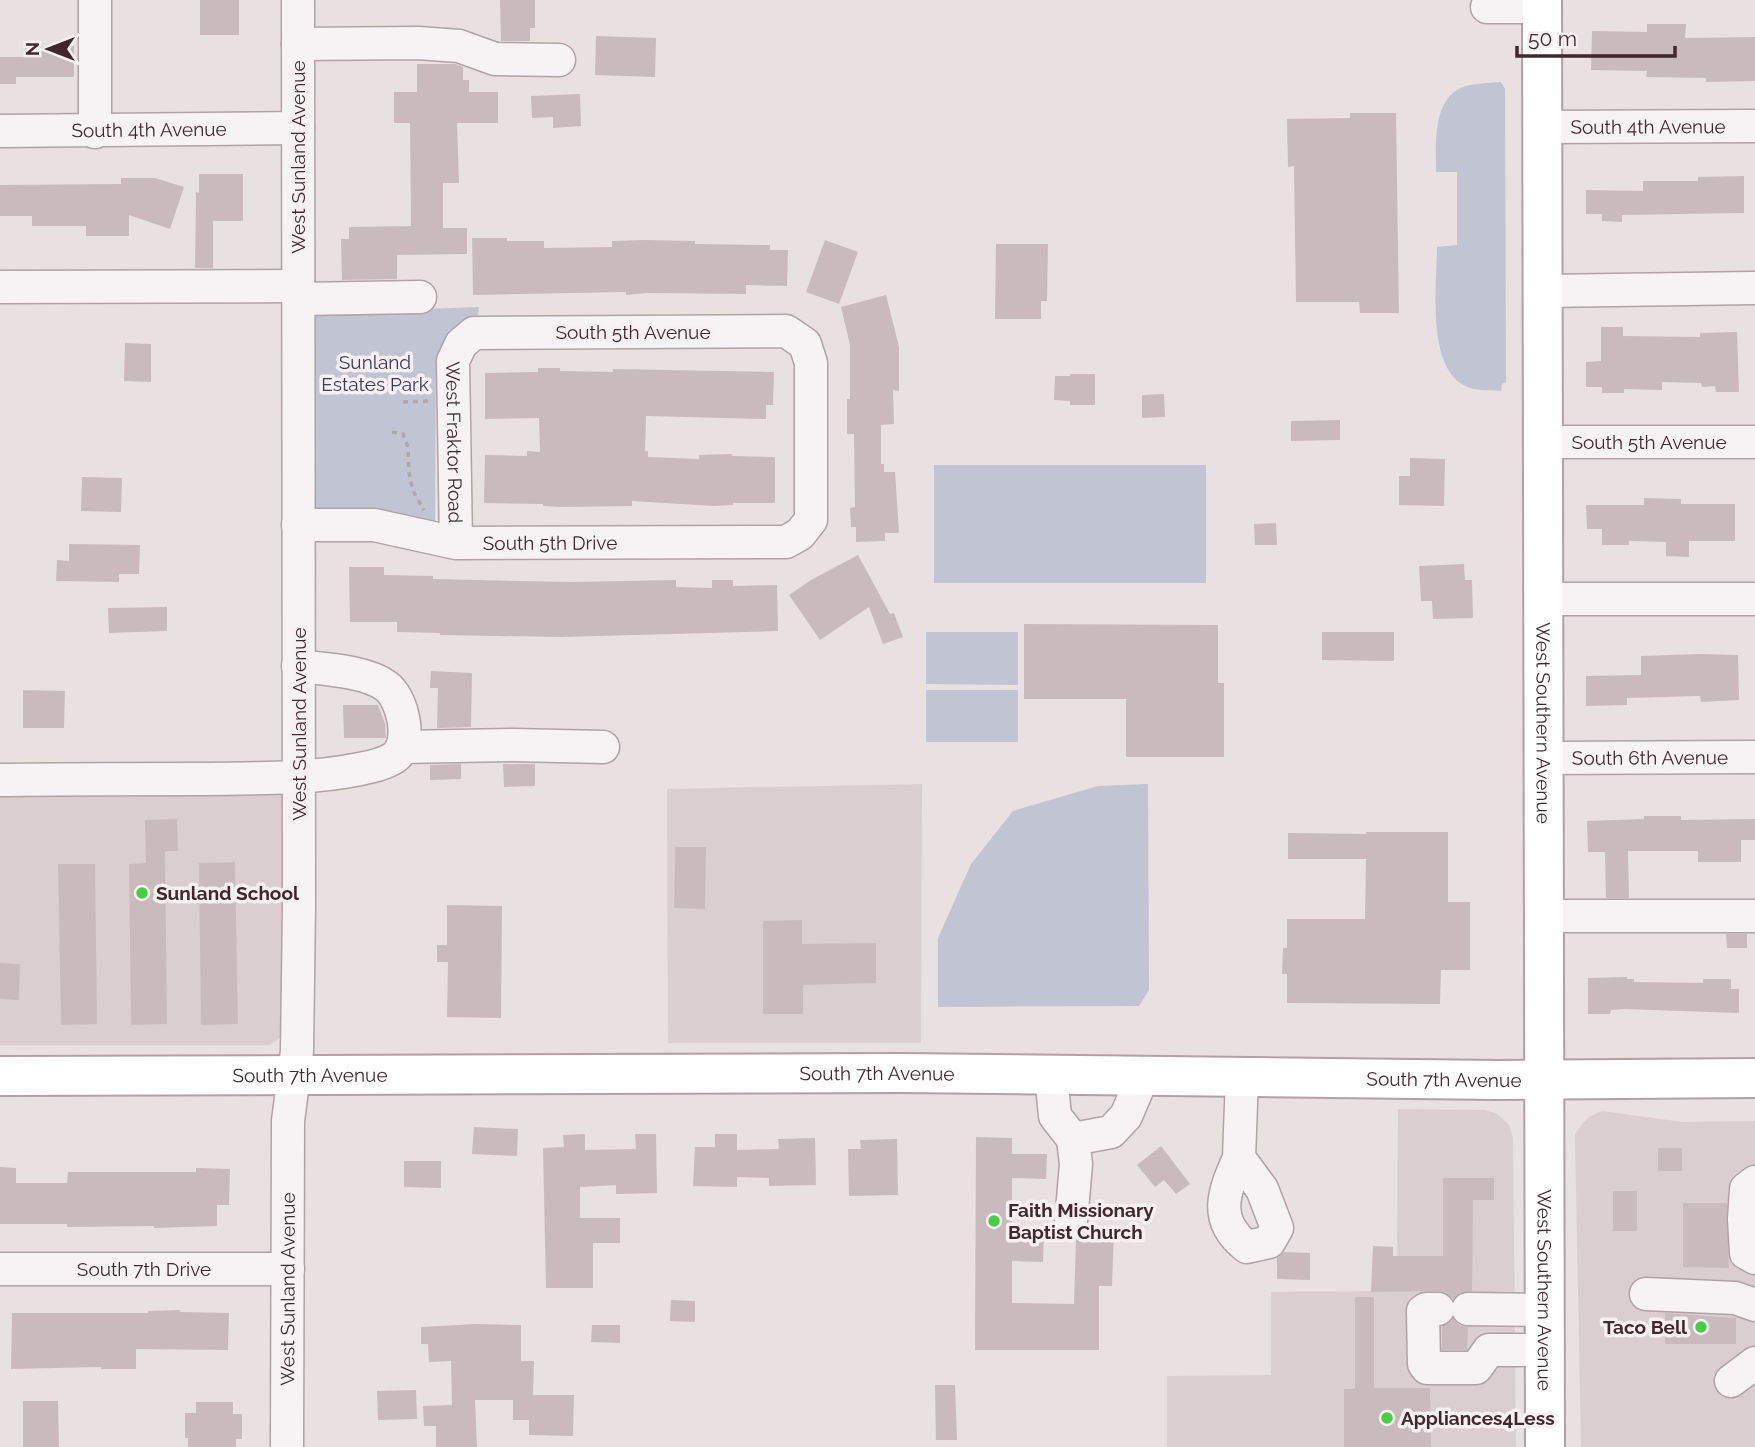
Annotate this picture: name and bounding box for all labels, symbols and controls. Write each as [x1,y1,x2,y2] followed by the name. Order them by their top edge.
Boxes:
[14,14,84,84] north arrow
[1517,14,1674,58] scale bar
[1528,26,1577,51] text: 50 m
[21,42,43,56] text: N
[287,60,309,254] street label: West Sunland Avenue
[1570,115,1726,138] street label: South 4th Avenue
[71,118,227,141] street label: South 4th Avenue
[555,321,711,343] street label: South 5th Avenue
[321,351,429,395] park label: Sunland Estates Park
[442,361,467,523] street label: West Fraktor Road
[1571,431,1727,453] street label: South 5th Avenue
[483,532,617,554] street label: South 5th Drive
[1532,622,1555,824] street label: West Southern Avenue
[288,627,310,821] street label: West Sunland Avenue
[1572,746,1728,769] street label: South 6th Avenue
[156,882,300,904] place label: Sunland School
[134,885,150,901] marker: Sunland School
[799,1062,955,1085] street label: South 7th Avenue
[232,1064,388,1086] street label: South 7th Avenue
[1366,1067,1522,1091] street label: South 7th Avenue
[1533,1189,1556,1391] street label: West Southern Avenue
[276,1192,299,1386] street label: West Sunland Avenue
[1008,1199,1154,1243] place label: Faith Missionary Baptist Church
[986,1213,1002,1229] marker: Faith Missionary Baptist Church
[77,1258,211,1280] street label: South 7th Drive
[1603,1316,1688,1338] place label: Taco Bell
[1693,1319,1709,1335] marker: Taco Bell
[1401,1407,1555,1429] place label: Appliances4Less
[1379,1410,1395,1426] marker: Appliances4Less

